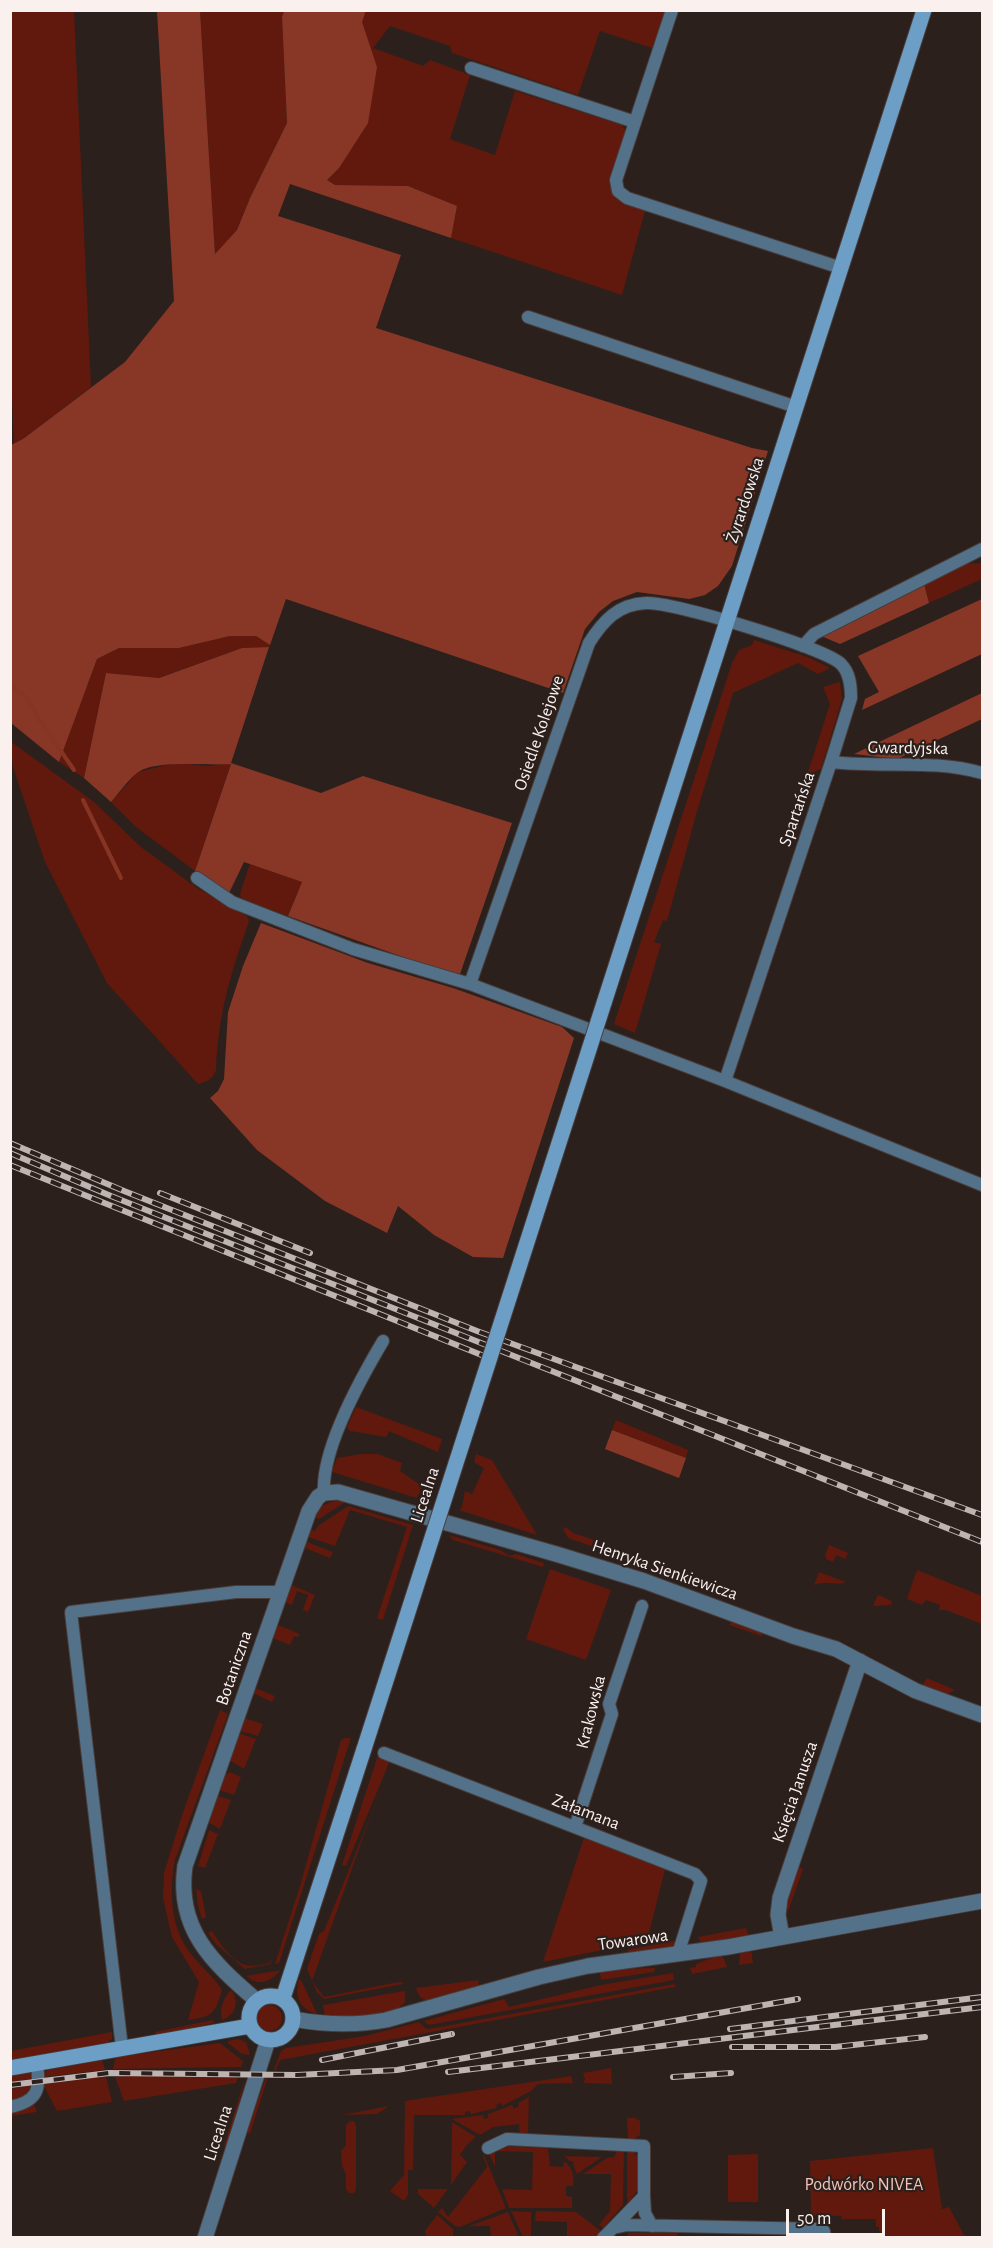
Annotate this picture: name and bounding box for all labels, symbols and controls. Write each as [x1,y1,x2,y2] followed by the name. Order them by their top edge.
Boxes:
[721,454,769,546] street label: Żyrardowska
[509,673,569,793] street label: Osiedle Kolejowe
[867,736,949,760] street label: Gwardyjska
[774,769,820,849] street label: Spartańska
[406,1464,444,1526] street label: Licealna
[589,1535,741,1605] street label: Henryka Sienkiewicza
[211,1628,257,1708] street label: Botaniczna
[571,1673,611,1751] street label: Krakowska
[768,1738,822,1846] street label: Księcia Janusza
[549,1789,623,1835] street label: Załamana
[596,1924,670,1956] street label: Towarowa
[199,2102,237,2164] street label: Licealna
[805,2174,923,2196] park label: Podwórko NIVEA
[789,2197,888,2235] scale bar
[797,2210,831,2228] text: 50 m

